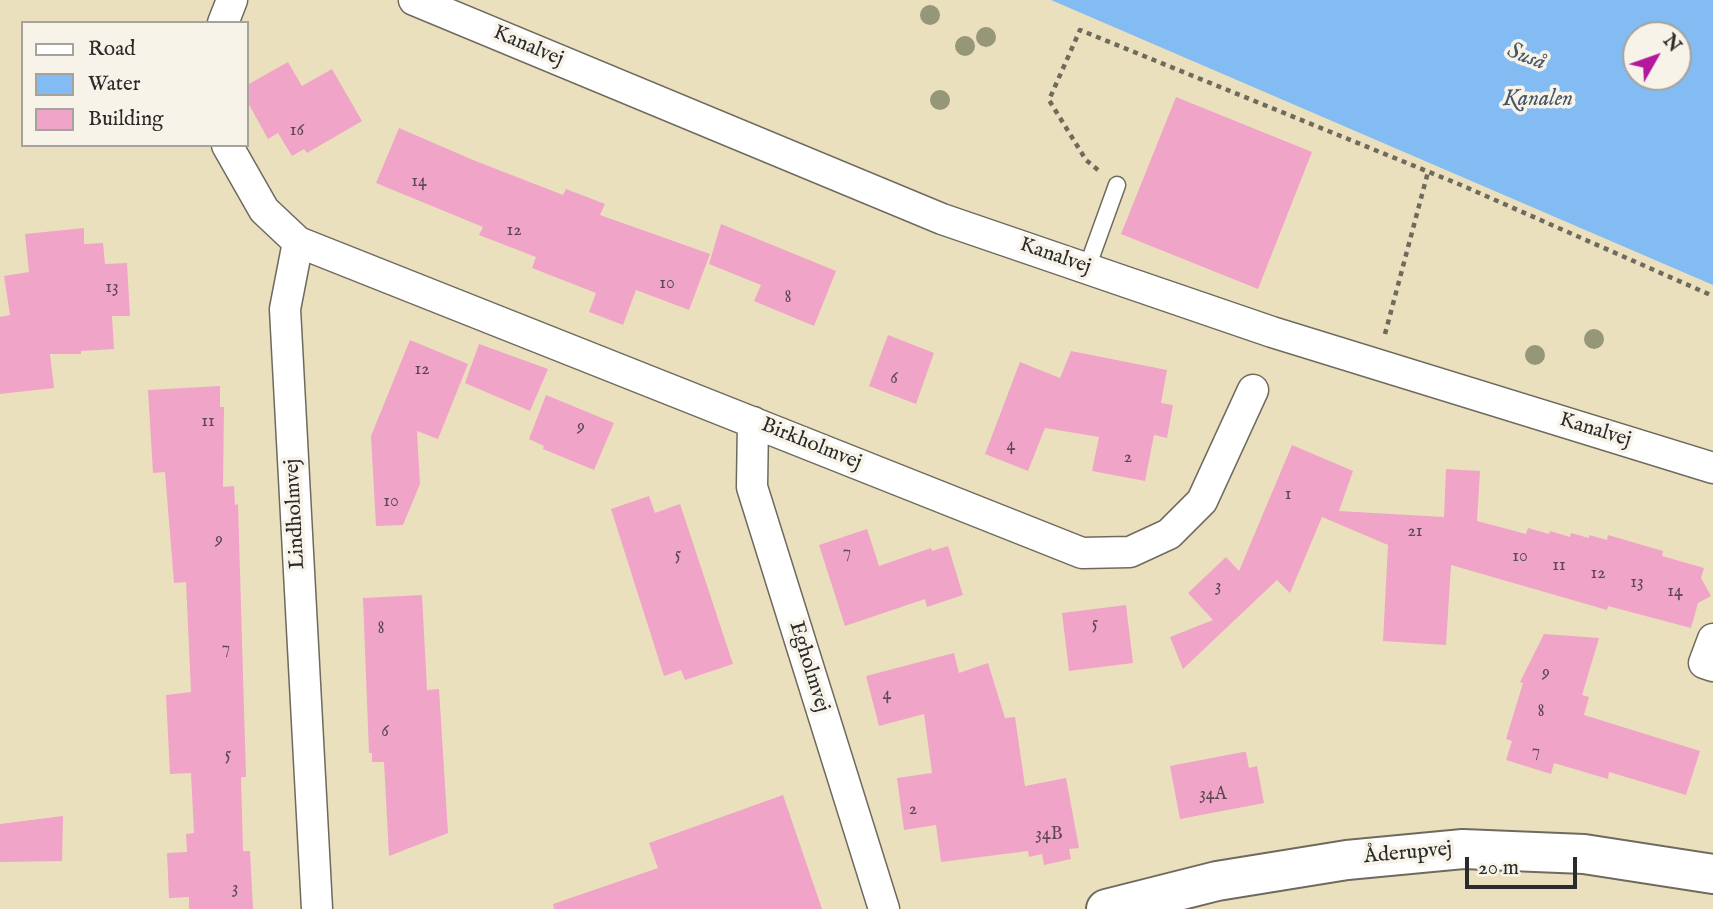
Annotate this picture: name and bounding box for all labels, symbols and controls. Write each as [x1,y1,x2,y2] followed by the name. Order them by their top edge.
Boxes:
[21,21,248,147] legend
[489,21,567,73] street label: Kanalvej
[1622,21,1692,91] north arrow
[1657,30,1686,58] text: N
[88,36,135,63] text: Road
[1503,38,1549,78] water label: Suså
[88,71,140,98] text: Water
[1503,86,1573,114] water label: Kanalen
[88,106,163,133] text: Building
[290,120,304,142] house number: 16
[411,171,427,193] house number: 14
[506,220,522,242] house number: 12
[1016,233,1094,281] street label: Kanalvej
[659,273,675,295] house number: 10
[105,277,119,299] house number: 13
[784,287,792,309] house number: 8
[414,359,430,381] house number: 12
[890,368,898,390] house number: 6
[1556,408,1634,454] street label: Kanalvej
[201,411,215,433] house number: 11
[757,413,865,477] street label: Birkholmvej
[577,416,585,438] house number: 9
[1007,435,1015,457] house number: 4
[1124,447,1132,469] house number: 2
[281,458,311,570] street label: Lindholmvej
[1285,484,1291,506] house number: 1
[383,491,399,513] house number: 10
[1407,521,1423,543] house number: 21
[215,529,223,551] house number: 9
[843,542,851,564] house number: 7
[675,544,681,566] house number: 5
[1512,546,1528,568] house number: 10
[1552,555,1566,577] house number: 11
[1590,563,1606,585] house number: 12
[1630,572,1644,594] house number: 13
[1215,576,1221,598] house number: 3
[1667,581,1683,603] house number: 14
[1092,613,1098,635] house number: 5
[377,618,385,640] house number: 8
[782,618,834,716] street label: Egholmvej
[222,638,230,660] house number: 7
[1542,662,1550,684] house number: 9
[883,684,891,706] house number: 4
[1537,701,1545,723] house number: 8
[381,721,389,743] house number: 6
[1532,741,1540,763] house number: 7
[225,744,231,766] house number: 5
[1199,784,1227,806] house number: 34A
[909,799,917,821] house number: 2
[1035,824,1063,846] house number: 34B
[1363,838,1453,870] street label: Åderupvej
[1468,842,1580,886] scale bar
[1478,855,1519,882] text: 20 m
[232,878,238,900] house number: 3

